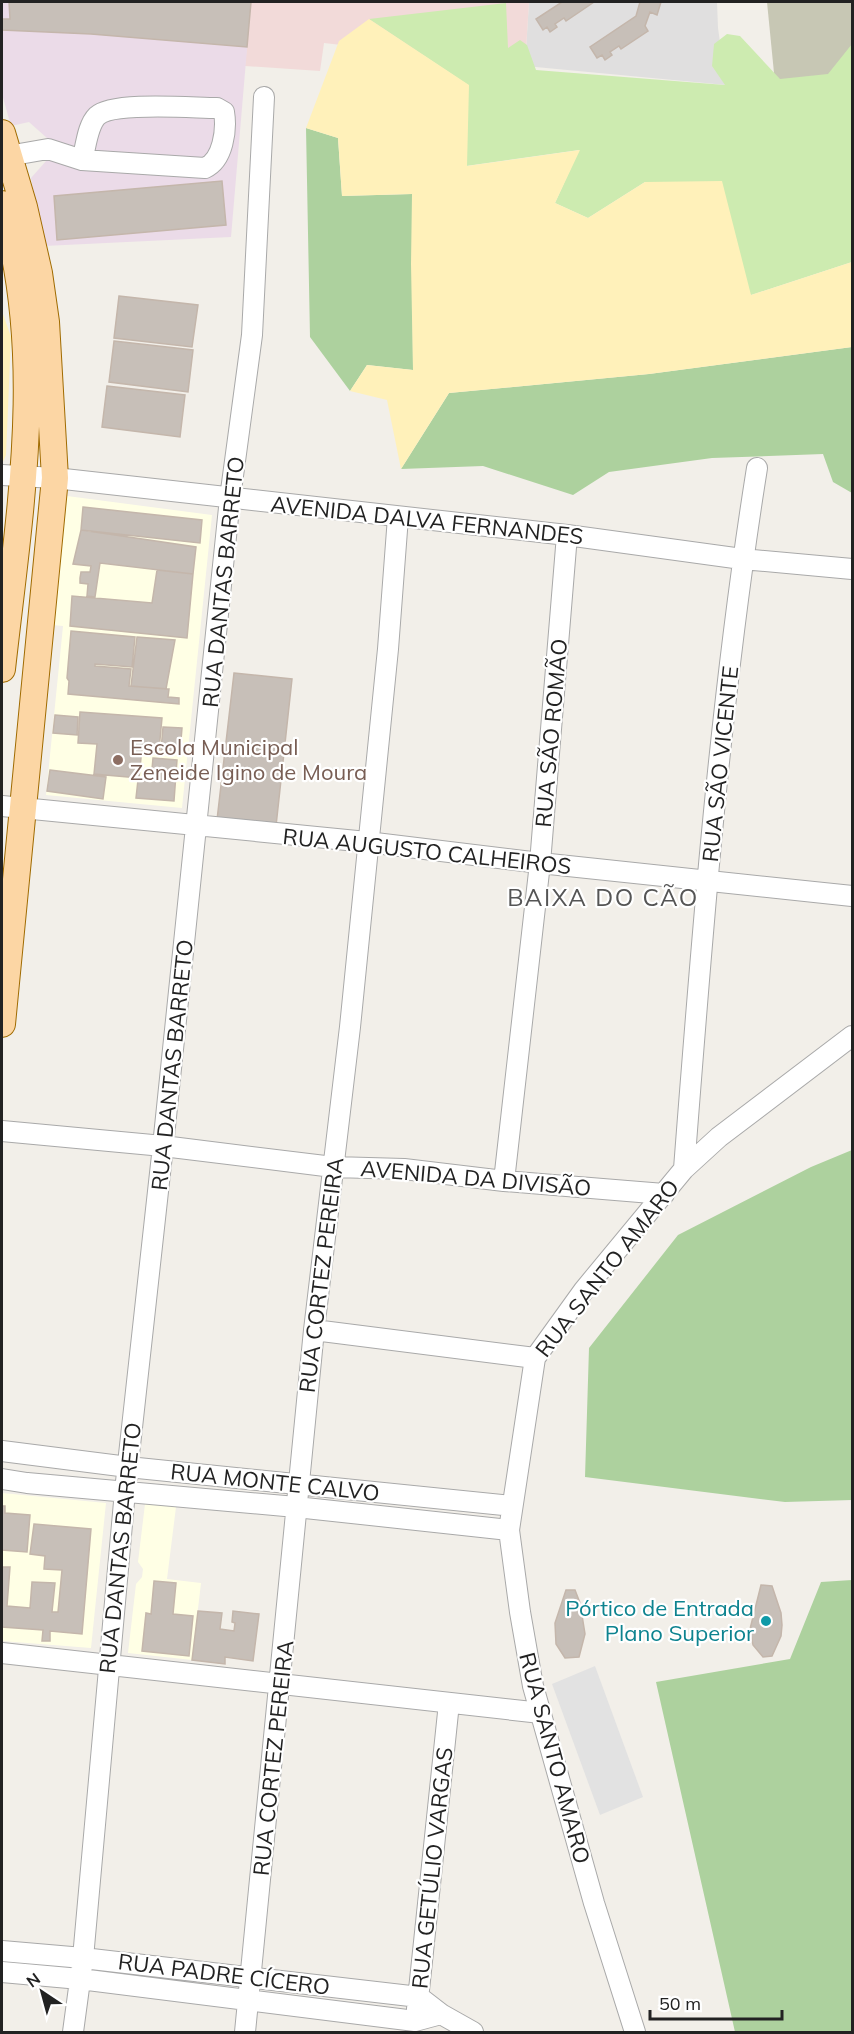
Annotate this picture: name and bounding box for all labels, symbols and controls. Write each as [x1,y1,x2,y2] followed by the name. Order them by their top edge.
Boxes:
[196,455,250,709] street label: RUA DANTAS BARRETO
[269,490,585,550] street label: AVENIDA DALVA FERNANDES
[529,638,573,828] street label: RUA SÃO ROMÃO
[696,665,744,863] street label: RUA SÃO VICENTE
[130,733,367,786] place label: Escola Municipal Zeneide Igino de Moura
[111,753,125,767] marker: Escola Municipal Zeneide Igino de Moura
[281,822,573,880] street label: RUA AUGUSTO CALHEIROS
[507,882,699,912] district label: BAIXA DO CÃO
[145,938,199,1192] street label: RUA DANTAS BARRETO
[360,1154,592,1202] street label: AVENIDA DA DIVISÃO
[293,1156,349,1394] street label: RUA CORTEZ PEREIRA
[529,1174,685,1362] street label: RUA SANTO AMARO
[93,1421,147,1675] street label: RUA DANTAS BARRETO
[169,1457,381,1507] street label: RUA MONTE CALVO
[565,1594,754,1647] place label: Pórtico de Entrada Plano Superior
[759,1614,773,1628] marker: Pórtico de Entrada Plano Superior
[247,1639,299,1877] street label: RUA CORTEZ PEREIRA
[513,1649,597,1867] street label: RUA SANTO AMARO
[405,1746,459,1990] street label: RUA GETÚLIO VARGAS
[117,1947,331,2001] street label: RUA PADRE CÍCERO
[12,1962,72,2022] north arrow
[22,1968,44,1992] text: N
[650,1983,782,2021] scale bar
[659,1992,701,2015] text: 50 m

